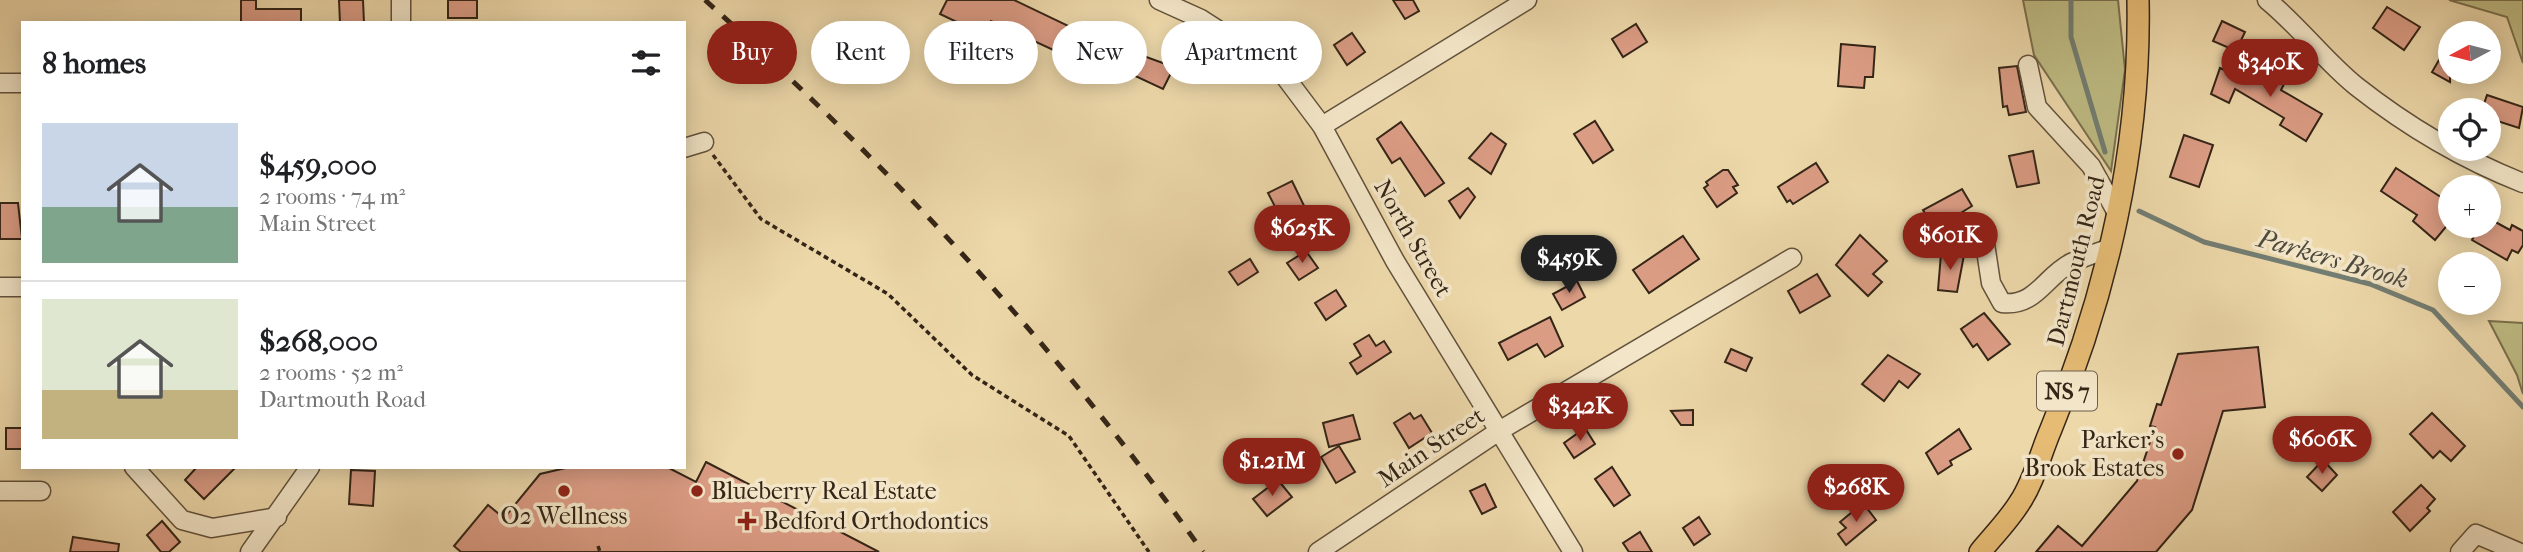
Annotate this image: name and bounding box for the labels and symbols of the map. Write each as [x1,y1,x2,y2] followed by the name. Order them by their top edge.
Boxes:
[2438,21,2501,84] north arrow
[2221,40,2319,99] pin: $340K
[2041,172,2111,349] street label: Dartmouth Road
[1368,174,1458,302] street label: North Street
[1253,205,1351,265] pin: $625K
[1901,212,1999,272] pin: $601K
[2253,222,2412,295] water label: Parkers Brook
[1520,236,1618,295] pin: $459K
[2037,372,2097,410] road number: NS 7
[1531,384,1629,443] pin: $342K
[1372,401,1490,493] street label: Main Street
[2273,416,2371,476] pin: $606K
[2024,426,2164,482] place label: Parker's Brook Estates
[1215,438,1329,498] pin: $1.21M
[2170,446,2186,462] marker: Parker's Brook Estates
[1807,464,1905,524] pin: $268K
[711,477,937,505] place label: Blueberry Real Estate
[556,483,572,499] marker: O2 Wellness
[689,483,705,499] marker: Blueberry Real Estate
[501,502,628,530] place label: O2 Wellness
[763,507,989,535] place label: Bedford Orthodontics
[737,511,757,531] marker: Bedford Orthodontics

